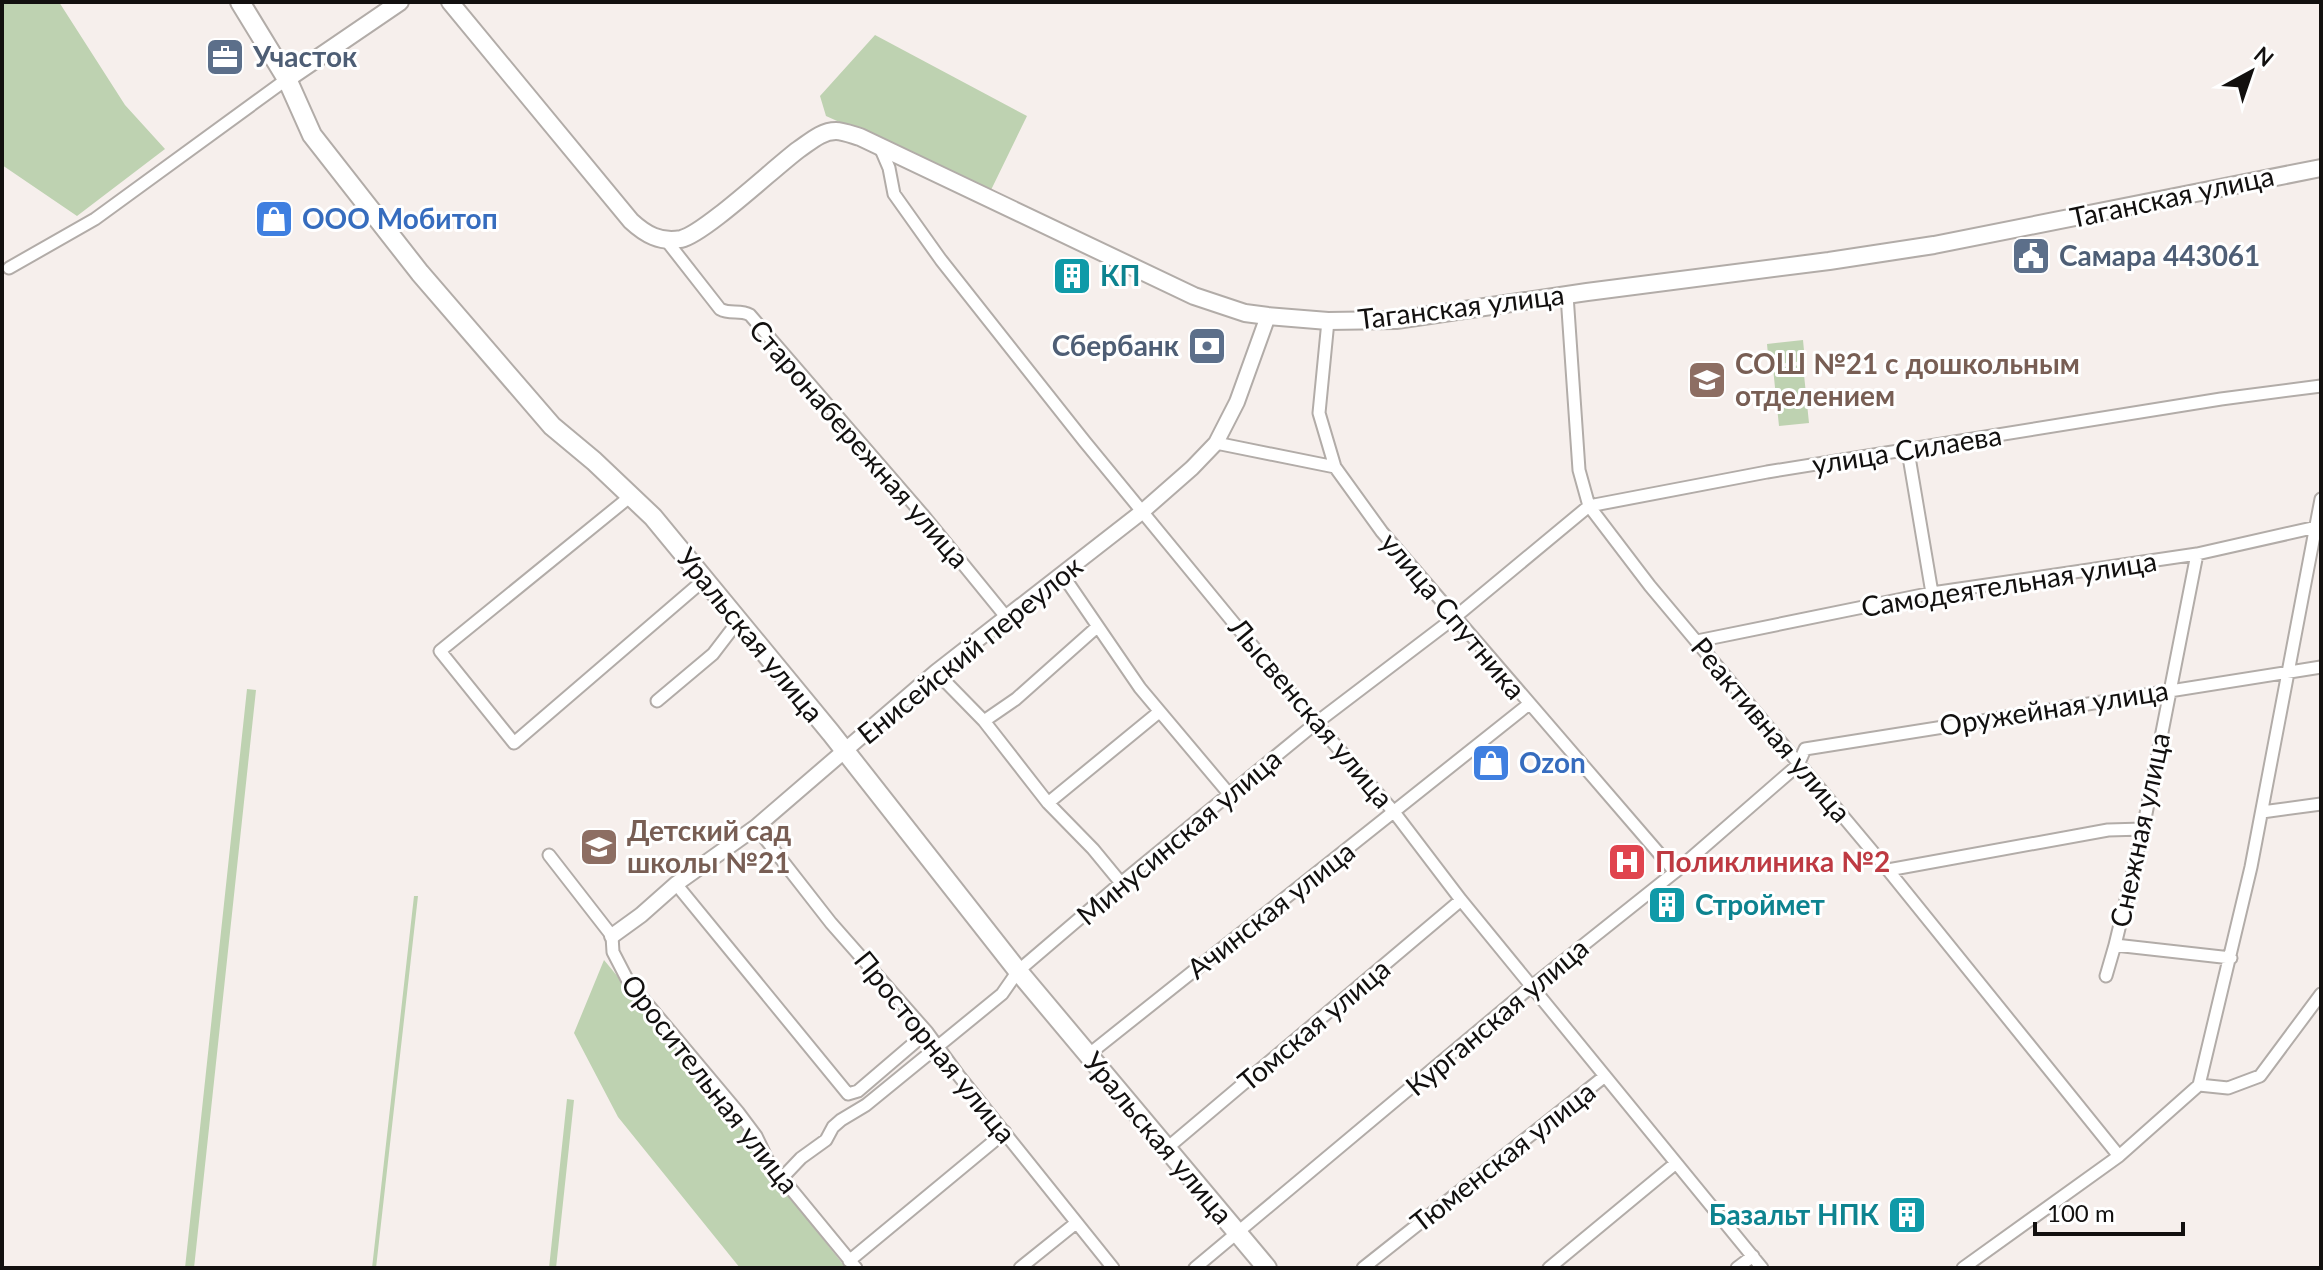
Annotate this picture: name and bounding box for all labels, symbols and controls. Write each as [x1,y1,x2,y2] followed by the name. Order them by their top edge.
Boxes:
[2211,32,2291,112] north arrow
[204,36,246,78] office icon: Участок
[252,39,357,73] place label: Участок
[2249,41,2279,72] text: N
[2067,158,2277,234] street label: Таганская улица
[253,198,295,240] shop icon: ООО Мобитоп
[302,201,498,235] place label: ООО Мобитоп
[2010,235,2052,277] public building icon: Самара 443061
[2059,238,2260,272] place label: Самара 443061
[1051,255,1093,297] building icon: КП
[1100,258,1140,292] place label: КП
[1356,276,1566,336] street label: Таганская улица
[743,312,977,574] street label: Старонабережная улица
[1186,325,1228,367] bank icon: Сбербанк
[1052,328,1179,362] place label: Сбербанк
[1735,346,2080,412] place label: СОШ №21 с дошкольным отделением
[1686,359,1728,401] school or university icon: СОШ №21 с дошкольным отделением
[1810,417,2004,481] street label: улица Силаева
[1374,525,1533,706] street label: улица Спутника
[670,540,831,728] street label: Уральская улица
[1859,543,2159,623] street label: Самодеятельная улица
[850,548,1089,750] street label: Енисейский переулок
[1222,610,1401,814] street label: Лысвенская улица
[1685,630,1859,829] street label: Реактивная улица
[1937,672,2171,742] street label: Оружейная улица
[2102,729,2176,930] street label: Снежная улица
[1069,741,1287,932] street label: Минусинская улица
[1470,742,1512,784] shop icon: Ozon
[1519,745,1586,779] place label: Ozon
[627,813,792,879] place label: Детский сад школы №21
[578,826,620,868] school or university icon: Детский сад школы №21
[1180,833,1361,985] street label: Ачинская улица
[1606,841,1648,883] hospital icon: Поликлиника №2
[1655,844,1890,878] place label: Поликлиника №2
[1646,884,1688,926] building icon: Строймет
[1695,887,1825,921] place label: Строймет
[1398,930,1595,1102] street label: Курганская улица
[848,943,1024,1149] street label: Просторная улица
[1230,951,1396,1098] street label: Томская улица
[615,967,807,1200] street label: Оросительная улица
[1077,1044,1241,1230] street label: Уральская улица
[1403,1074,1601,1239] street label: Тюменская улица
[2035,1186,2183,1236] scale bar
[1886,1194,1928,1236] building icon: Базальт НПК
[1709,1197,1880,1231] place label: Базальт НПК
[2047,1198,2115,1227] text: 100 m

